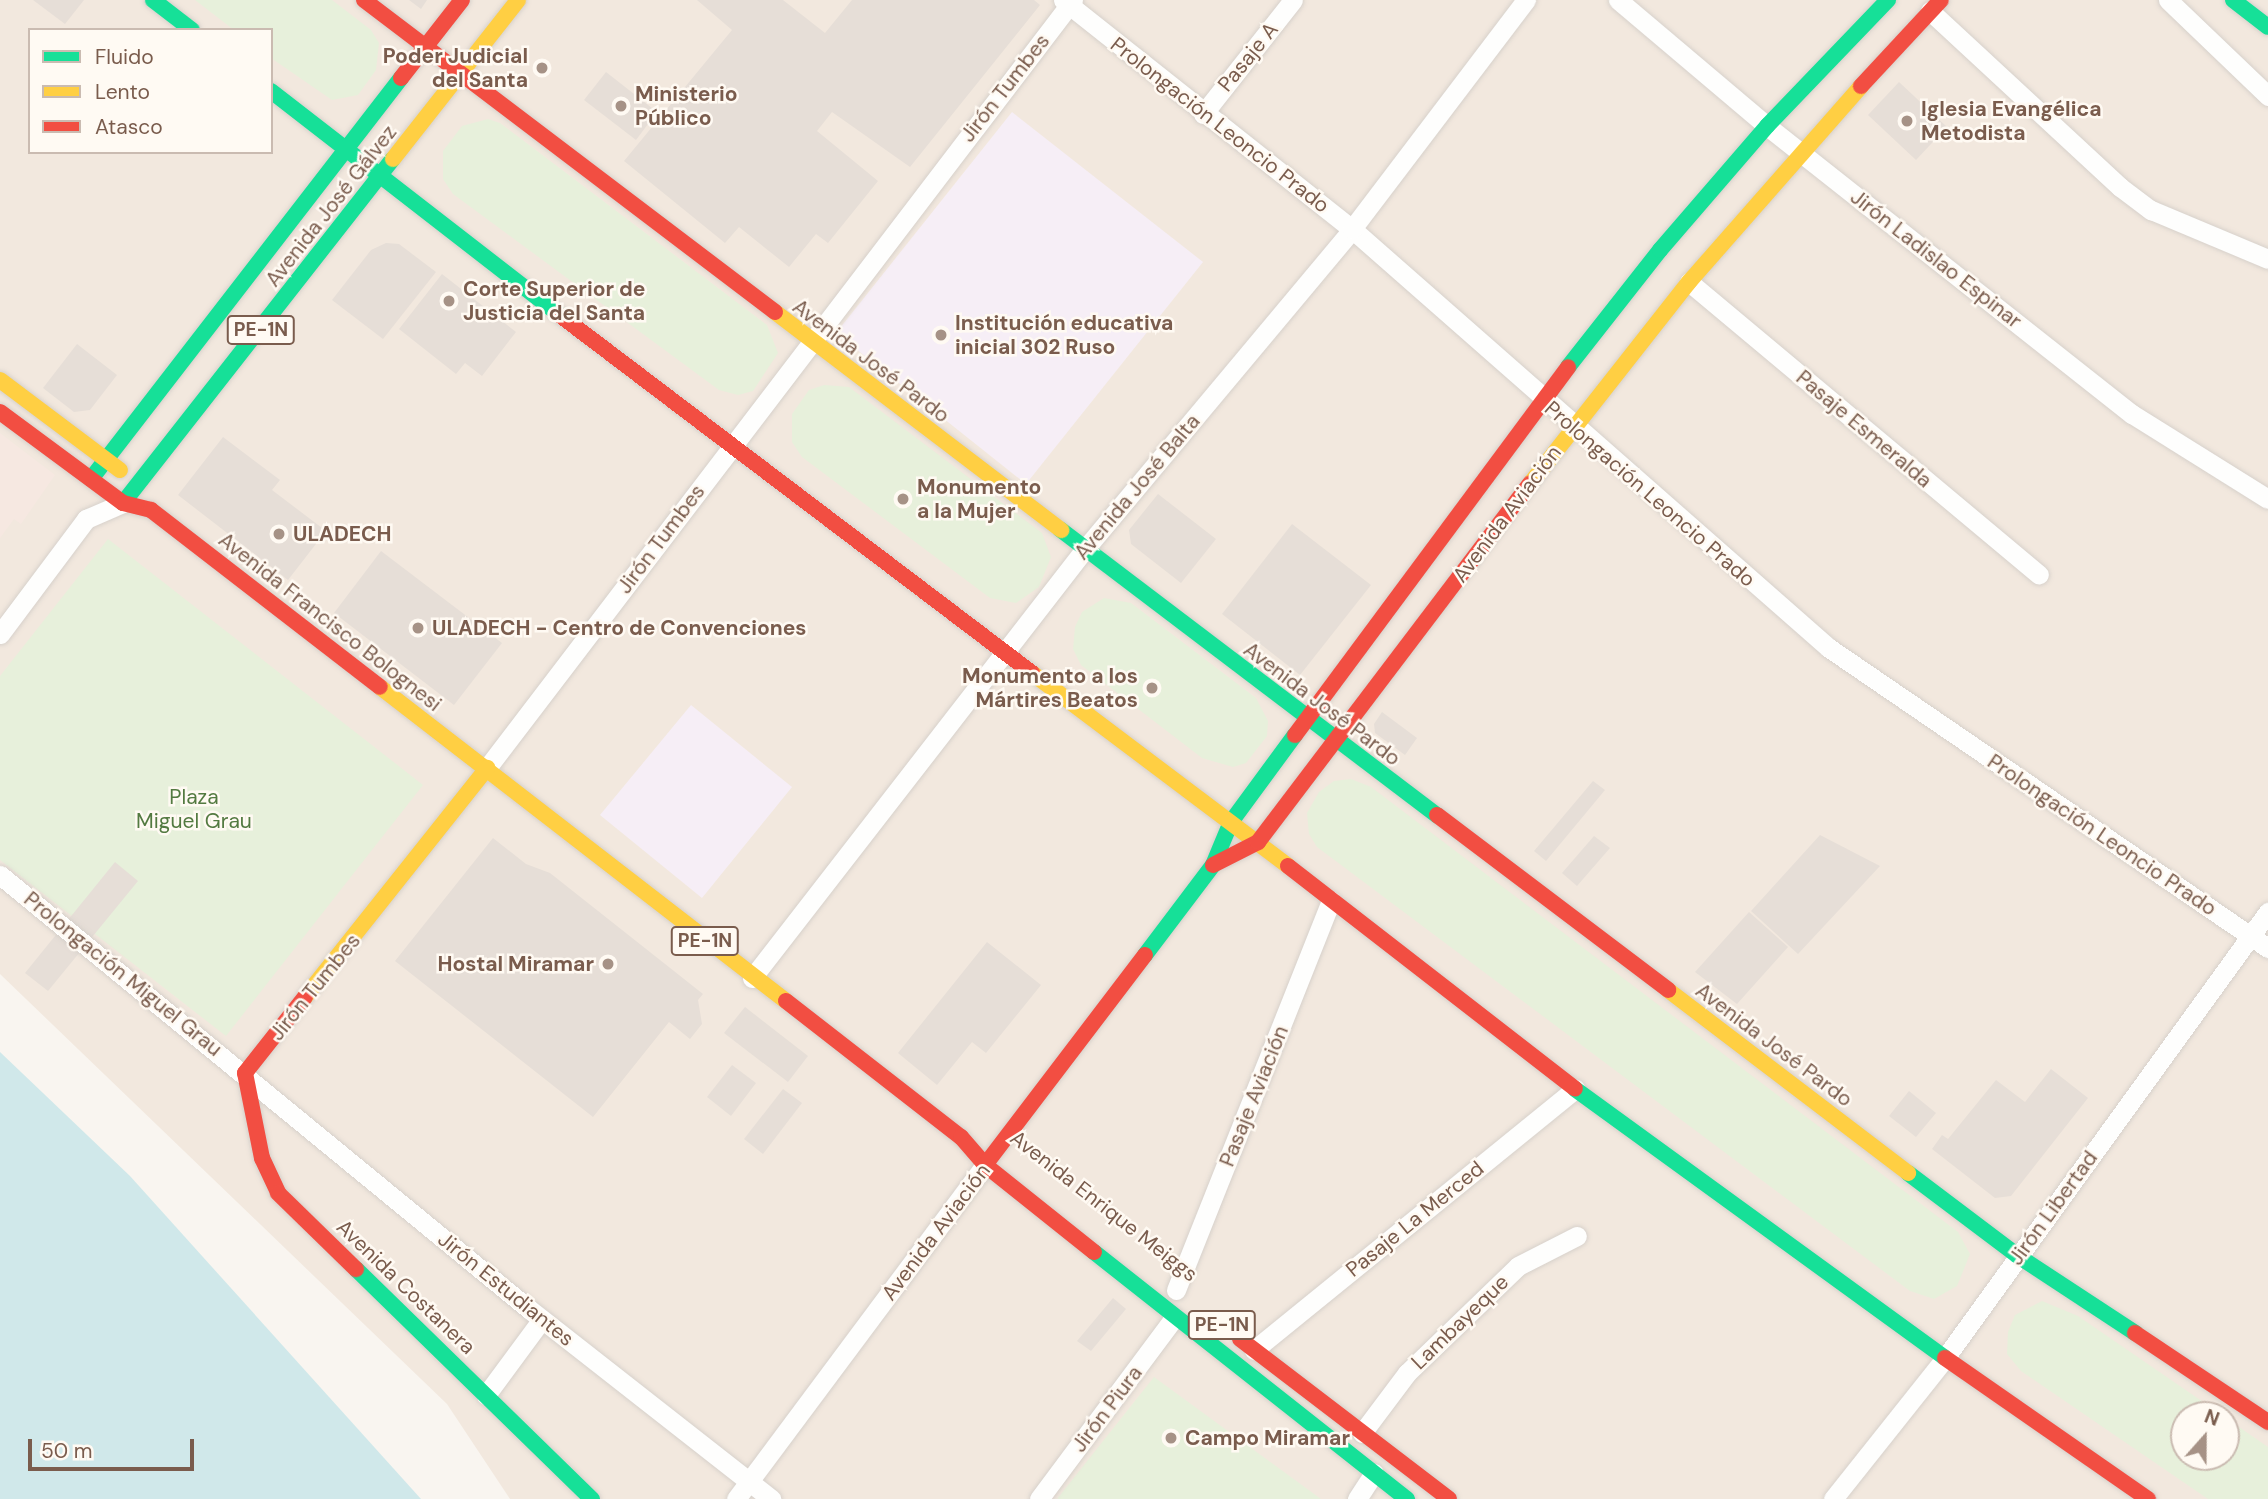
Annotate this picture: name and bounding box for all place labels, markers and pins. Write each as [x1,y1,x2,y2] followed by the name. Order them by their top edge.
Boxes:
[383,43,528,93] place label: Poder Judicial del Santa
[534,60,550,76] marker: Poder Judicial del Santa
[635,81,738,131] place label: Ministerio Público
[1921,96,2102,146] place label: Iglesia Evangélica Metodista
[613,98,629,114] marker: Ministerio Público
[1899,113,1915,129] marker: Iglesia Evangélica Metodista
[463,276,645,326] place label: Corte Superior de Justicia del Santa
[441,293,457,309] marker: Corte Superior de Justicia del Santa
[955,310,1173,360] place label: Institución educativa inicial 302 Ruso
[933,327,949,343] marker: Institución educativa inicial 302 Ruso
[917,474,1041,524] place label: Monumento a la Mujer
[895,491,911,507] marker: Monumento a la Mujer
[293,521,392,547] place label: ULADECH
[271,526,287,542] marker: ULADECH
[432,615,806,641] place label: ULADECH - Centro de Convenciones
[410,620,426,636] marker: ULADECH - Centro de Convenciones
[962,663,1138,713] place label: Monumento a los Mártires Beatos
[1144,680,1160,696] marker: Monumento a los Mártires Beatos
[437,951,594,977] place label: Hostal Miramar
[600,956,616,972] marker: Hostal Miramar
[1185,1425,1350,1451] place label: Campo Miramar
[1163,1430,1179,1446] marker: Campo Miramar

